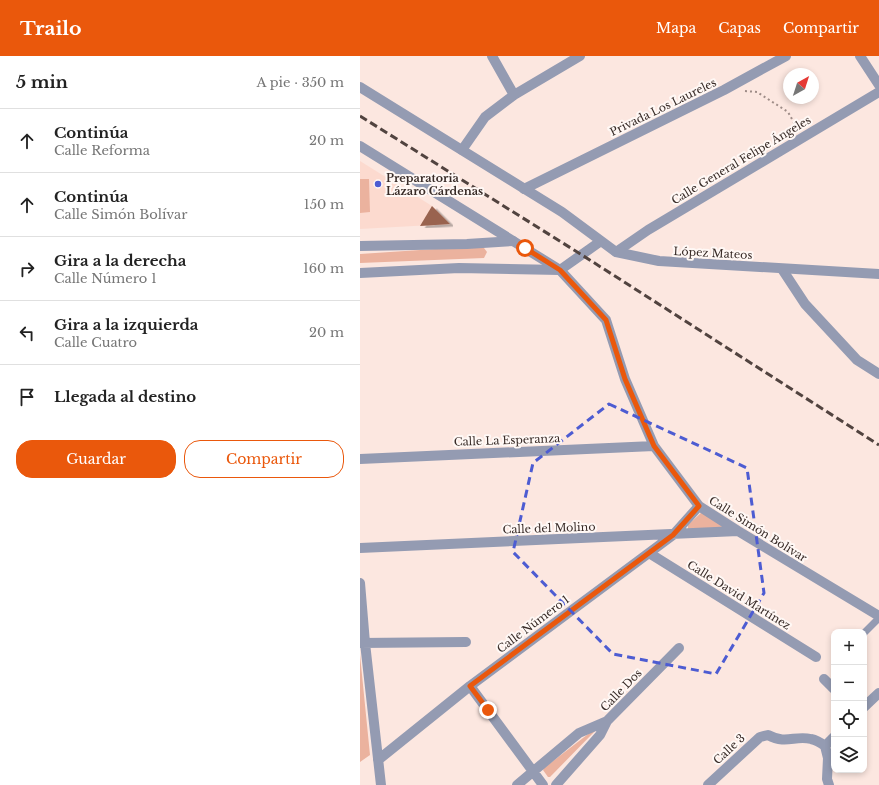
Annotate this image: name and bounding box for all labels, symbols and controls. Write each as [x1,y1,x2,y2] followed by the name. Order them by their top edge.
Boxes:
[20,17,82,40] text: Trailo
[656,19,696,37] text: Mapa
[718,19,761,37] text: Capas
[783,19,859,37] text: Compartir
[783,68,819,104] north arrow
[16,72,68,93] text: 5 min
[257,74,344,91] text: A pie · 350 m
[607,75,719,139] street label: Privada Los Laureles
[669,113,813,207] street label: Calle General Felipe Ángeles
[54,123,128,142] text: Continúa
[16,130,38,152] icon: ahead
[309,132,344,149] text: 20 m
[54,142,150,159] text: Calle Reforma
[386,171,483,198] place label: Preparatoria Lázaro Cárdenas
[373,179,383,189] marker: Preparatoria Lázaro Cárdenas
[54,187,128,206] text: Continúa
[16,194,38,216] icon: ahead
[304,196,344,213] text: 150 m
[54,206,187,223] text: Calle Simón Bolívar
[516,239,534,257] route start
[673,244,753,262] street label: López Mateos
[54,251,186,270] text: Gira a la derecha
[16,258,38,280] icon: right
[303,260,344,277] text: 160 m
[54,270,157,287] text: Calle Número 1
[54,315,198,334] text: Gira a la izquierda
[16,322,38,344] icon: left
[309,324,344,341] text: 20 m
[54,334,137,351] text: Calle Cuatro
[16,386,38,408] icon: arrive
[54,387,196,406] text: Llegada al destino
[454,431,561,449] street label: Calle La Esperanza
[16,440,176,478] button: Guardar
[184,440,344,478] button: Compartir
[706,493,810,565] street label: Calle Simón Bolívar
[502,519,596,537] street label: Calle del Molino
[685,557,793,633] street label: Calle David Martínez
[494,592,572,656] street label: Calle Número 1
[831,629,867,773] map controls
[831,629,867,665] button: +
[831,665,867,701] button: −
[597,666,645,714] street label: Calle Dos
[479,701,497,719] route end
[831,701,867,737] button: locate
[710,731,748,767] street label: Calle 3
[831,737,867,773] button: layers

